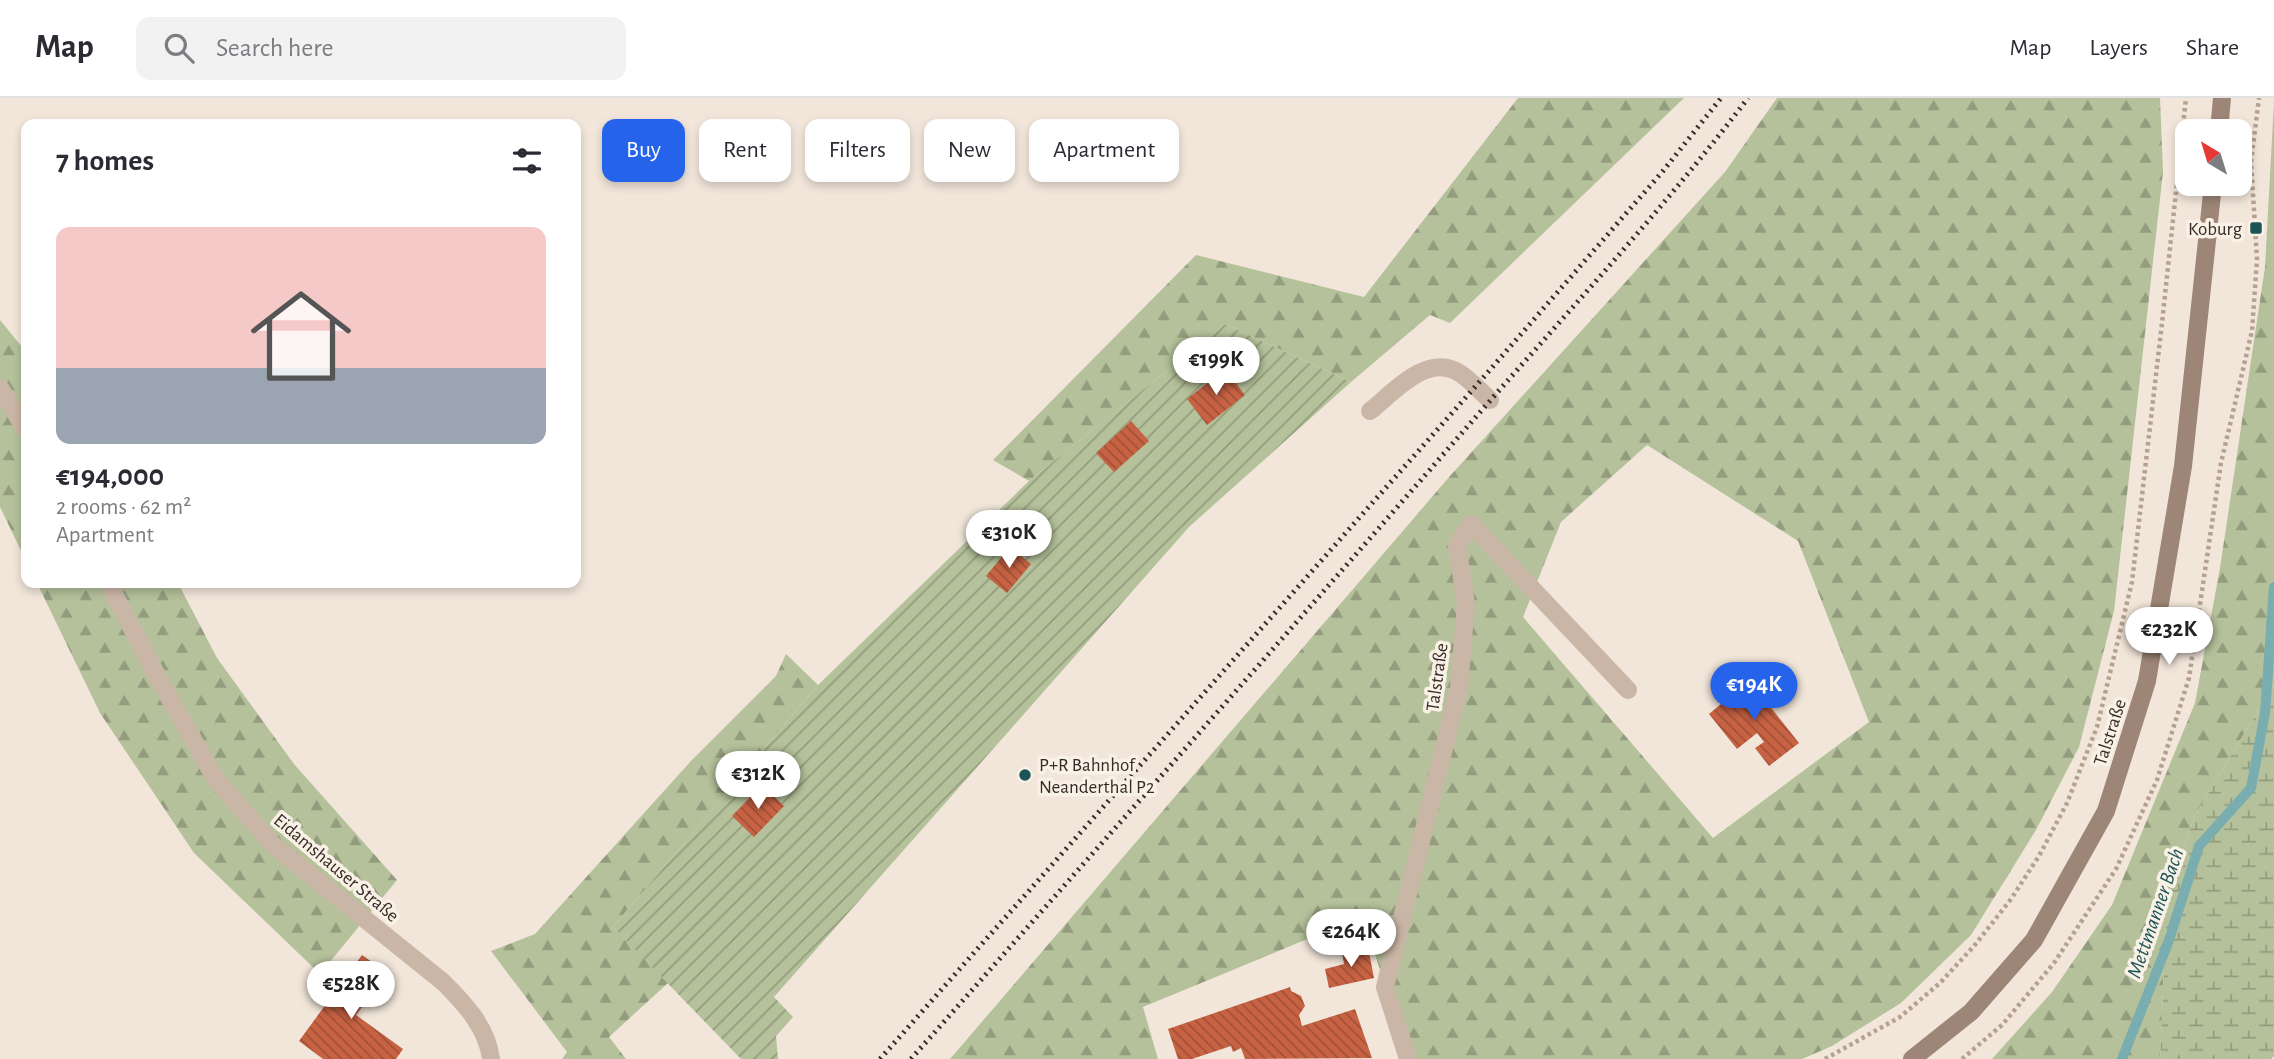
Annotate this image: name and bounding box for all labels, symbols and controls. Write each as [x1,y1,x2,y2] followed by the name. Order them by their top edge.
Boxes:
[136,17,626,80] search box
[160,29,198,67] icon: search
[35,31,94,64] text: Map
[216,35,334,61] text: Search here
[2009,36,2051,60] text: Map
[2089,36,2148,60] text: Layers
[2186,36,2239,60] text: Share
[602,119,685,182] chip: Buy
[699,119,791,182] chip: Rent
[805,119,910,182] chip: Filters
[924,119,1015,182] chip: New
[1029,119,1179,182] chip: Apartment
[2175,119,2252,196] north arrow
[2175,119,2252,196] map controls
[508,142,546,180] icon: filters
[56,146,154,176] text: 7 homes
[2188,220,2243,239] place label: Koburg
[2248,220,2264,236] marker: Koburg
[238,273,364,399] icon: home
[1167,338,1265,397] pin: €199K
[1189,348,1243,371] text: €199K
[56,461,164,491] text: €194,000
[56,496,191,519] text: 2 rooms · 62 m²
[960,510,1058,570] pin: €310K
[982,521,1036,544] text: €310K
[56,524,154,547] text: Apartment
[2120,608,2218,667] pin: €232K
[2141,618,2197,641] text: €232K
[1423,642,1452,713] street label: Talstraße
[1705,662,1803,722] pin: €194K
[1726,673,1782,696] text: €194K
[2091,697,2130,768] street label: Talstraße
[709,752,807,811] pin: €312K
[1039,756,1155,797] place label: P+R Bahnhof Neanderthal P2
[731,762,785,785] text: €312K
[1017,767,1033,783] marker: P+R Bahnhof Neanderthal P2
[270,810,402,926] street label: Eidamshauser Straße
[2123,846,2187,981] water label: Mettmanner Bach
[1302,910,1400,969] pin: €264K
[1322,920,1380,943] text: €264K
[302,962,400,1021] pin: €528K
[323,972,379,995] text: €528K

